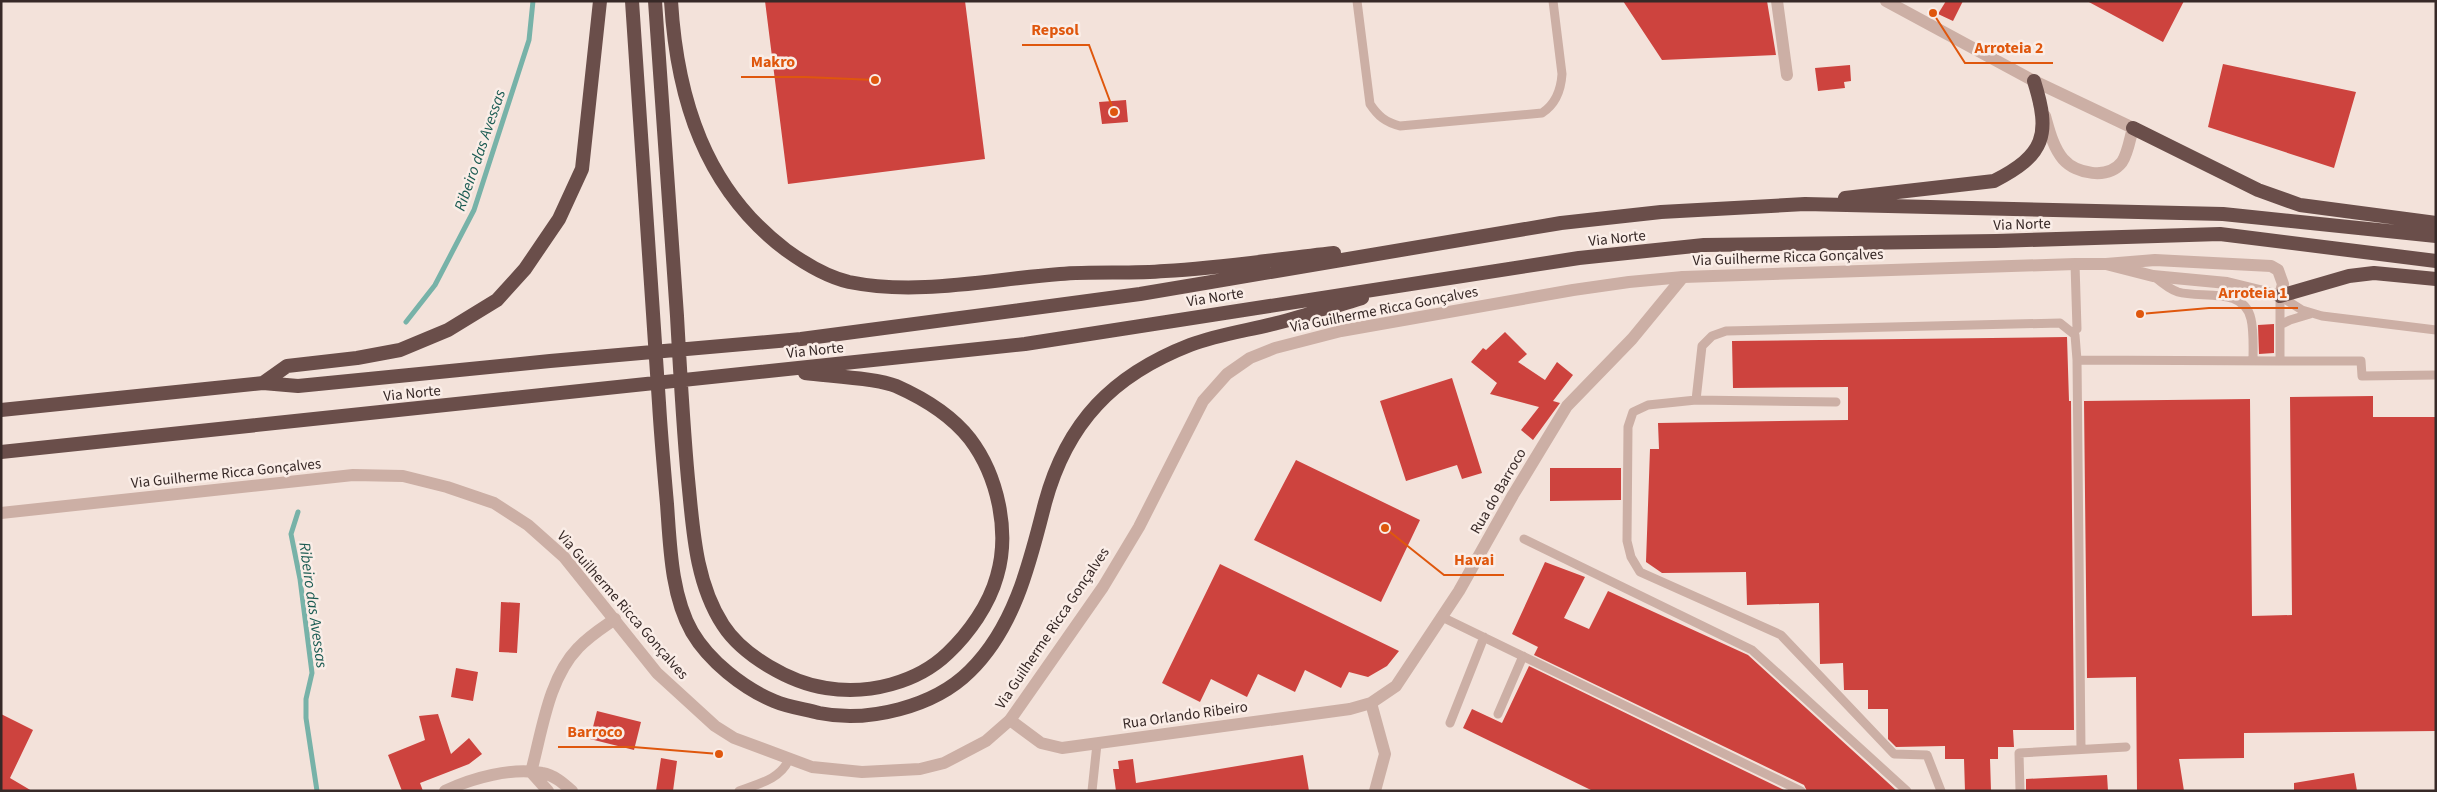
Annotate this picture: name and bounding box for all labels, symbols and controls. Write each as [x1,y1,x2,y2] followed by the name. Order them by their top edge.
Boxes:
[1022,14,1089,45] callout: Repsol
[1031,19,1079,41] text: Repsol
[1965,32,2053,63] callout: Arroteia 2
[1974,37,2043,59] text: Arroteia 2
[741,46,805,77] callout: Makro
[751,51,795,73] text: Makro
[449,86,511,214] water label: Ribeiro das Avessas
[1993,213,2051,236] street label: Via Norte
[1587,225,1647,252] street label: Via Norte
[1692,244,1884,271] street label: Via Guilherme Ricca Gonçalves
[2209,277,2298,308] callout: Arroteia 1
[1288,281,1480,338] street label: Via Guilherme Ricca Gonçalves
[2218,282,2287,304] text: Arroteia 1
[1185,283,1245,312] street label: Via Norte
[785,337,845,364] street label: Via Norte
[382,380,442,407] street label: Via Norte
[1465,444,1532,538] street label: Rua do Barroco
[130,453,322,494] street label: Via Guilherme Ricca Gonçalves
[552,526,693,684] street label: Via Guilherme Ricca Gonçalves
[293,541,333,670] water label: Ribeiro das Avessas
[990,543,1115,713] street label: Via Guilherme Ricca Gonçalves
[1444,544,1504,575] callout: Havai
[1454,549,1494,571] text: Havai
[1121,696,1249,735] street label: Rua Orlando Ribeiro
[558,716,633,747] callout: Barroco
[567,721,623,743] text: Barroco

